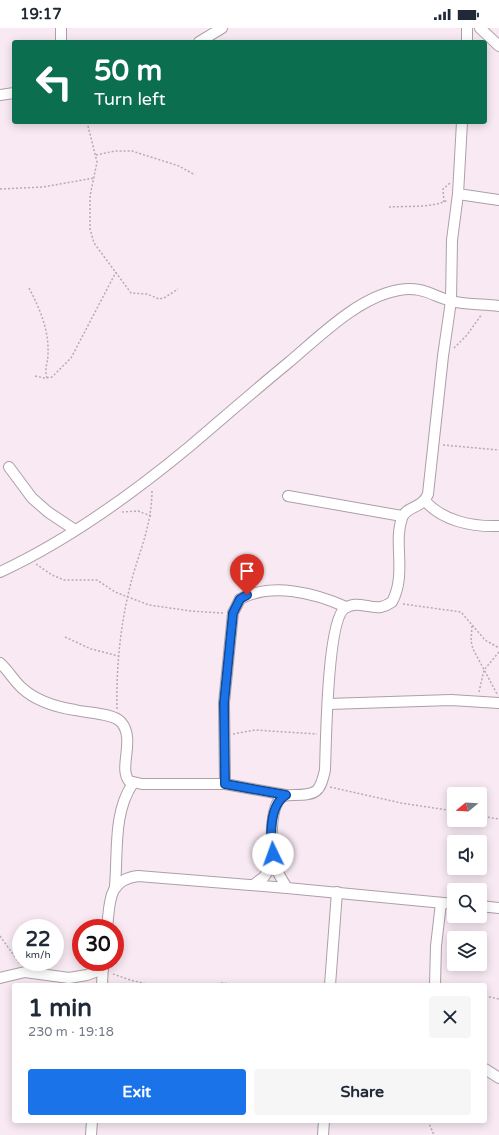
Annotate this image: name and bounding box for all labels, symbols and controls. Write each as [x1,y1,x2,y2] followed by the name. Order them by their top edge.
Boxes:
[20,5,62,23] text: 19:17
[94,54,162,88] text: 50 m
[28,56,80,108] icon: left
[94,88,166,110] text: Turn left
[230,554,264,595] pin
[236,560,258,582] icon: arrive
[447,787,487,827] north arrow
[447,787,487,971] map controls
[252,833,294,875] position arrow
[447,835,487,875] button: sound
[447,883,487,923] button: search
[72,919,124,971] speed limit sign: 30
[25,928,51,952] text: 22
[447,931,487,971] button: layers
[25,949,51,961] text: km/h
[28,994,92,1023] text: 1 min
[429,996,471,1038] button: close
[28,1024,114,1040] text: 230 m · 19:18
[28,1069,246,1115] button: Exit
[254,1069,471,1115] button: Share

